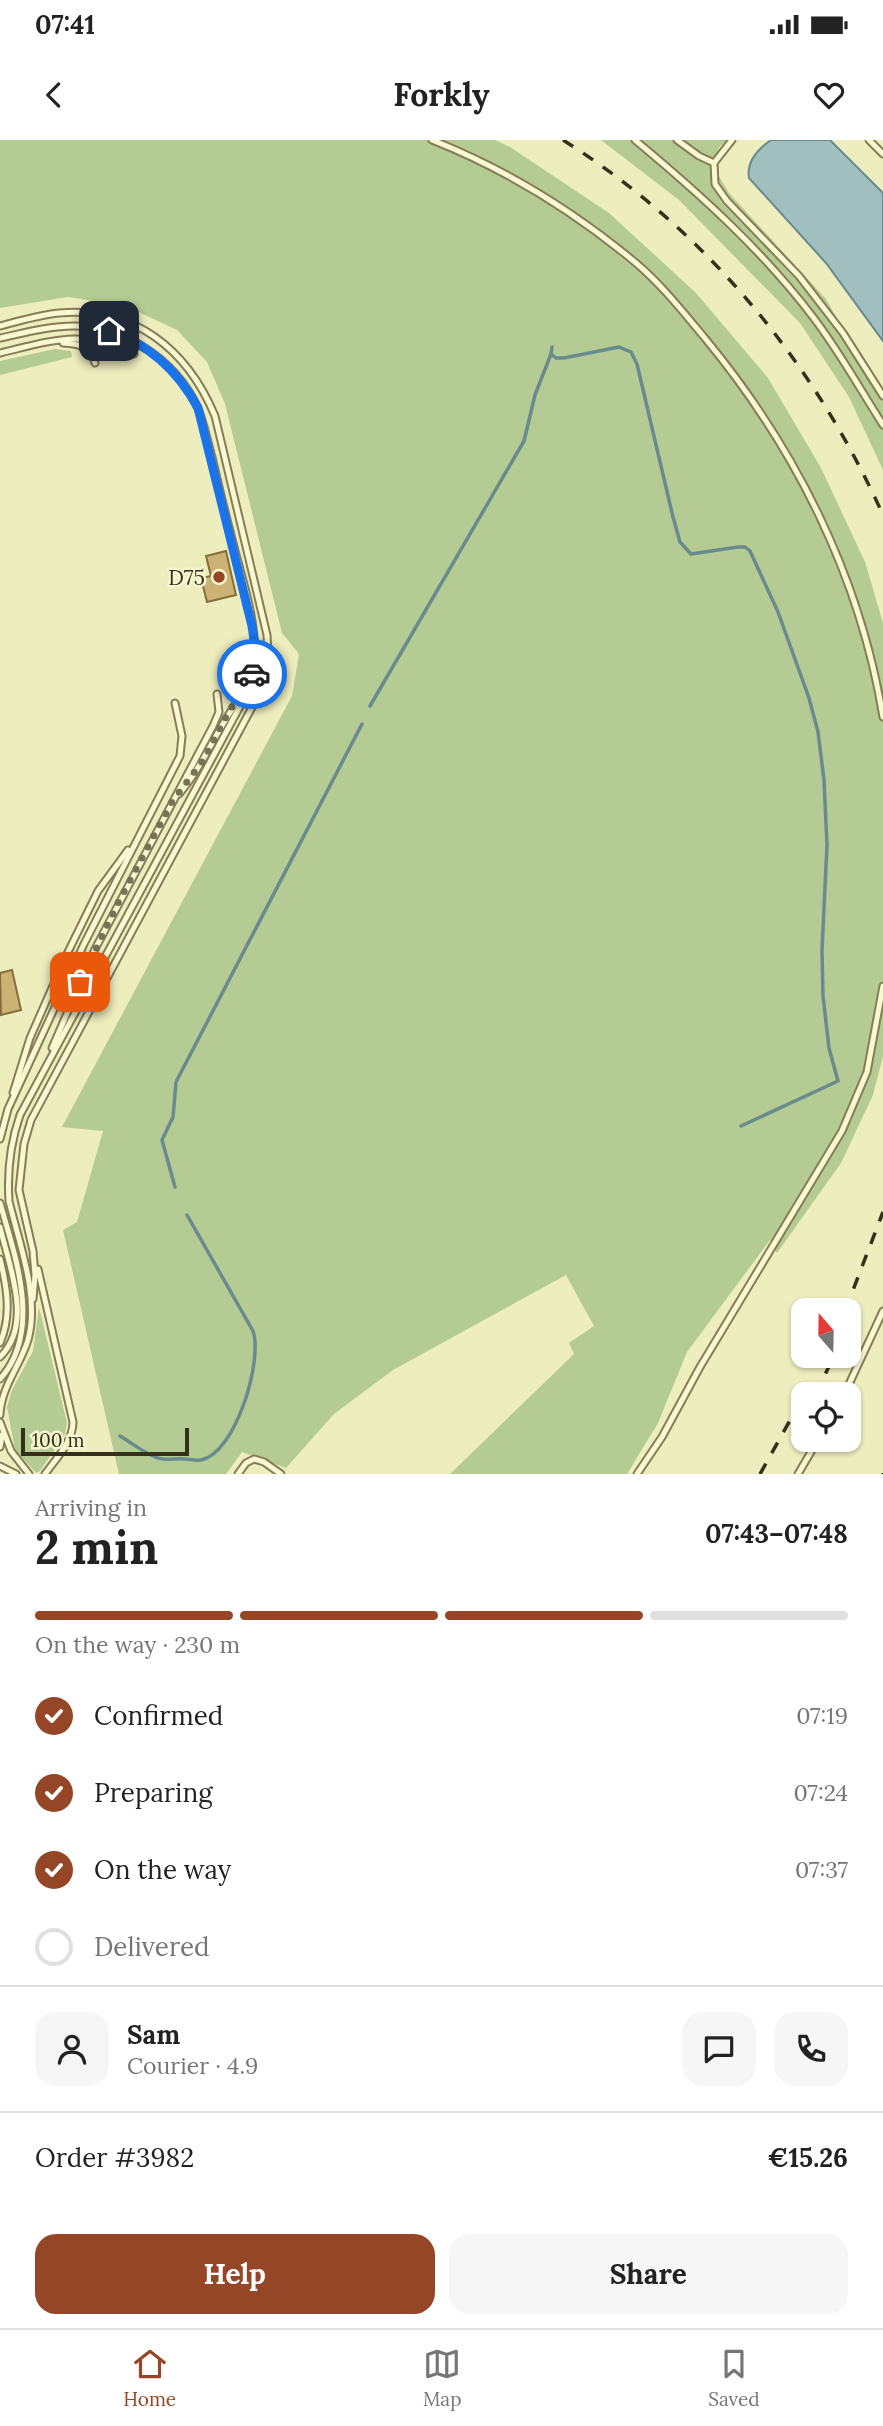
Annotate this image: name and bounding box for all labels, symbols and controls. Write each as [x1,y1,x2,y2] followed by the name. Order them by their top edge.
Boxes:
[35,8,95,41] text: 07:41
[393,74,490,115] text: Forkly
[35,76,73,114] icon: back
[810,76,848,114] icon: heart
[79,301,139,361] pin
[90,312,128,350] icon: home
[168,564,205,591] place label: D75
[211,569,227,585] marker: D75
[217,639,287,709] courier
[233,655,271,693] icon: car
[50,952,110,1012] pin
[61,963,99,1001] icon: bag
[791,1298,861,1368] north arrow
[791,1298,861,1452] map controls
[791,1382,861,1452] button: locate
[21,1425,189,1457] scale bar
[32,1428,85,1452] text: 100 m
[35,1493,147,1522] text: Arriving in
[705,1517,848,1550] text: 07:43–07:48
[35,1518,158,1577] text: 2 min
[35,1630,240,1659] text: On the way · 230 m
[35,1697,73,1735] icon: check
[94,1699,223,1732] text: Confirmed
[796,1701,848,1730] text: 07:19
[35,1774,73,1812] icon: check
[94,1776,213,1809] text: Preparing
[794,1778,848,1807] text: 07:24
[35,1851,73,1889] icon: check
[94,1853,231,1886] text: On the way
[795,1855,848,1884] text: 07:37
[94,1930,210,1963] text: Delivered
[35,2012,109,2086] button: person
[682,2012,756,2086] button: chat
[774,2012,848,2086] button: phone
[127,2018,180,2051] text: Sam
[127,2051,258,2080] text: Courier · 4.9
[35,2141,194,2174] text: Order #3982
[768,2141,848,2174] text: €15.26
[35,2234,435,2314] button: Help
[449,2234,848,2314] button: Share
[123,2345,176,2411] tab: Home
[423,2345,461,2411] tab: Map
[708,2345,760,2411] tab: Saved

